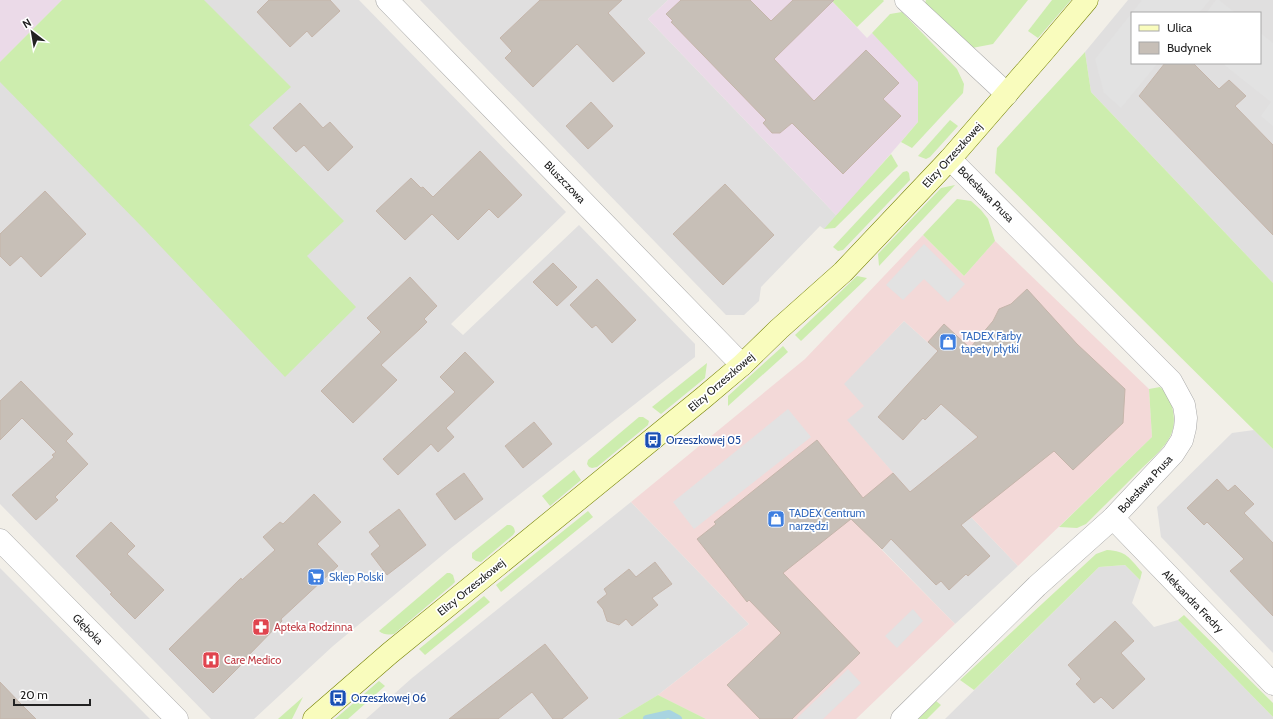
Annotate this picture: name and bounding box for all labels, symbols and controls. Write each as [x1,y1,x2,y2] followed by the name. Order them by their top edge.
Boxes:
[12,12,52,52] north arrow
[1131,12,1261,64] legend
[20,15,34,31] text: N
[1167,20,1192,35] text: Ulica
[1167,40,1212,55] text: Budynek
[919,119,985,191] street label: Elizy Orzeszkowej
[541,158,589,207] street label: Bluszczowa
[955,163,1018,226] street label: Bolesława Prusa
[961,329,1022,356] place label: TADEX Farby tapety płytki
[938,332,958,352] shop icon: TADEX Farby tapety płytki
[685,349,757,415] street label: Elizy Orzeszkowej
[643,430,663,450] bus stop icon: Orzeszkowej 05
[666,433,741,447] place label: Orzeszkowej 05
[1115,452,1176,516] street label: Bolesława Prusa
[789,506,865,533] place label: TADEX Centrum narzędzi
[766,509,786,529] shop icon: TADEX Centrum narzędzi
[434,555,508,619] street label: Elizy Orzeszkowej
[1159,566,1227,636] street label: Aleksandra Fredry
[306,567,326,587] supermarket icon: Sklep Polski
[329,570,384,584] place label: Sklep Polski
[70,611,107,648] street label: Głęboka
[251,617,271,637] pharmacy icon: Apteka Rodzinna
[274,620,353,634] place label: Apteka Rodzinna
[201,650,221,670] hospital icon: Care Medico
[224,653,281,667] place label: Care Medico
[14,681,90,707] scale bar
[20,687,48,702] text: 20 m
[328,688,348,708] bus stop icon: Orzeszkowej 06
[351,691,426,705] place label: Orzeszkowej 06

